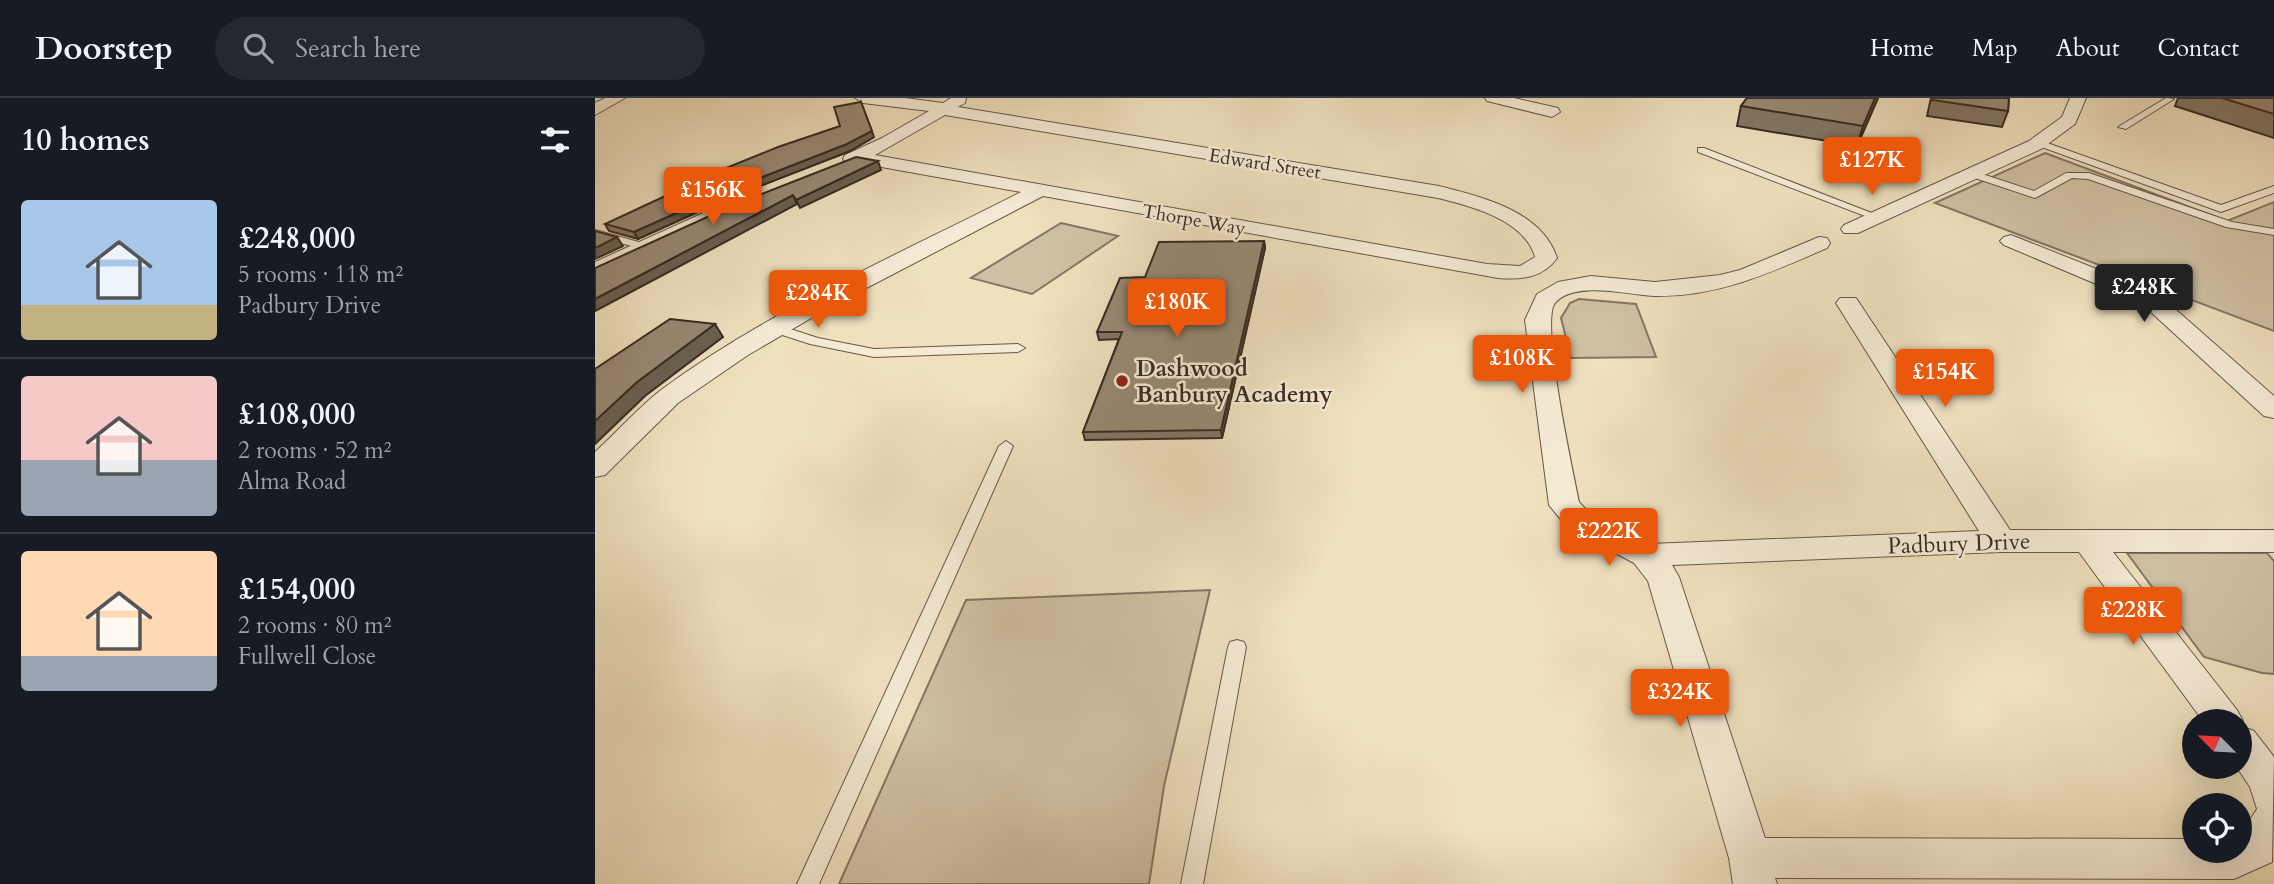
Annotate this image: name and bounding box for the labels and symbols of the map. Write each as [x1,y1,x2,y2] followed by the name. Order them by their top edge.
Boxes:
[1823,138,1921,197] pin: £127K
[1207,142,1323,186] street label: Edward Street
[664,167,762,227] pin: £156K
[1140,198,1248,242] street label: Thorpe Way
[2095,264,2193,324] pin: £248K
[769,271,867,330] pin: £284K
[1128,280,1226,339] pin: £180K
[1473,336,1571,395] pin: £108K
[1896,350,1994,409] pin: £154K
[1136,353,1333,410] place label: Dashwood Banbury Academy
[1114,373,1130,389] marker: Dashwood Banbury Academy
[1560,508,1658,568] pin: £222K
[1887,526,2031,561] street label: Padbury Drive
[2084,588,2182,647] pin: £228K
[1631,670,1729,729] pin: £324K
[2182,709,2252,779] north arrow

